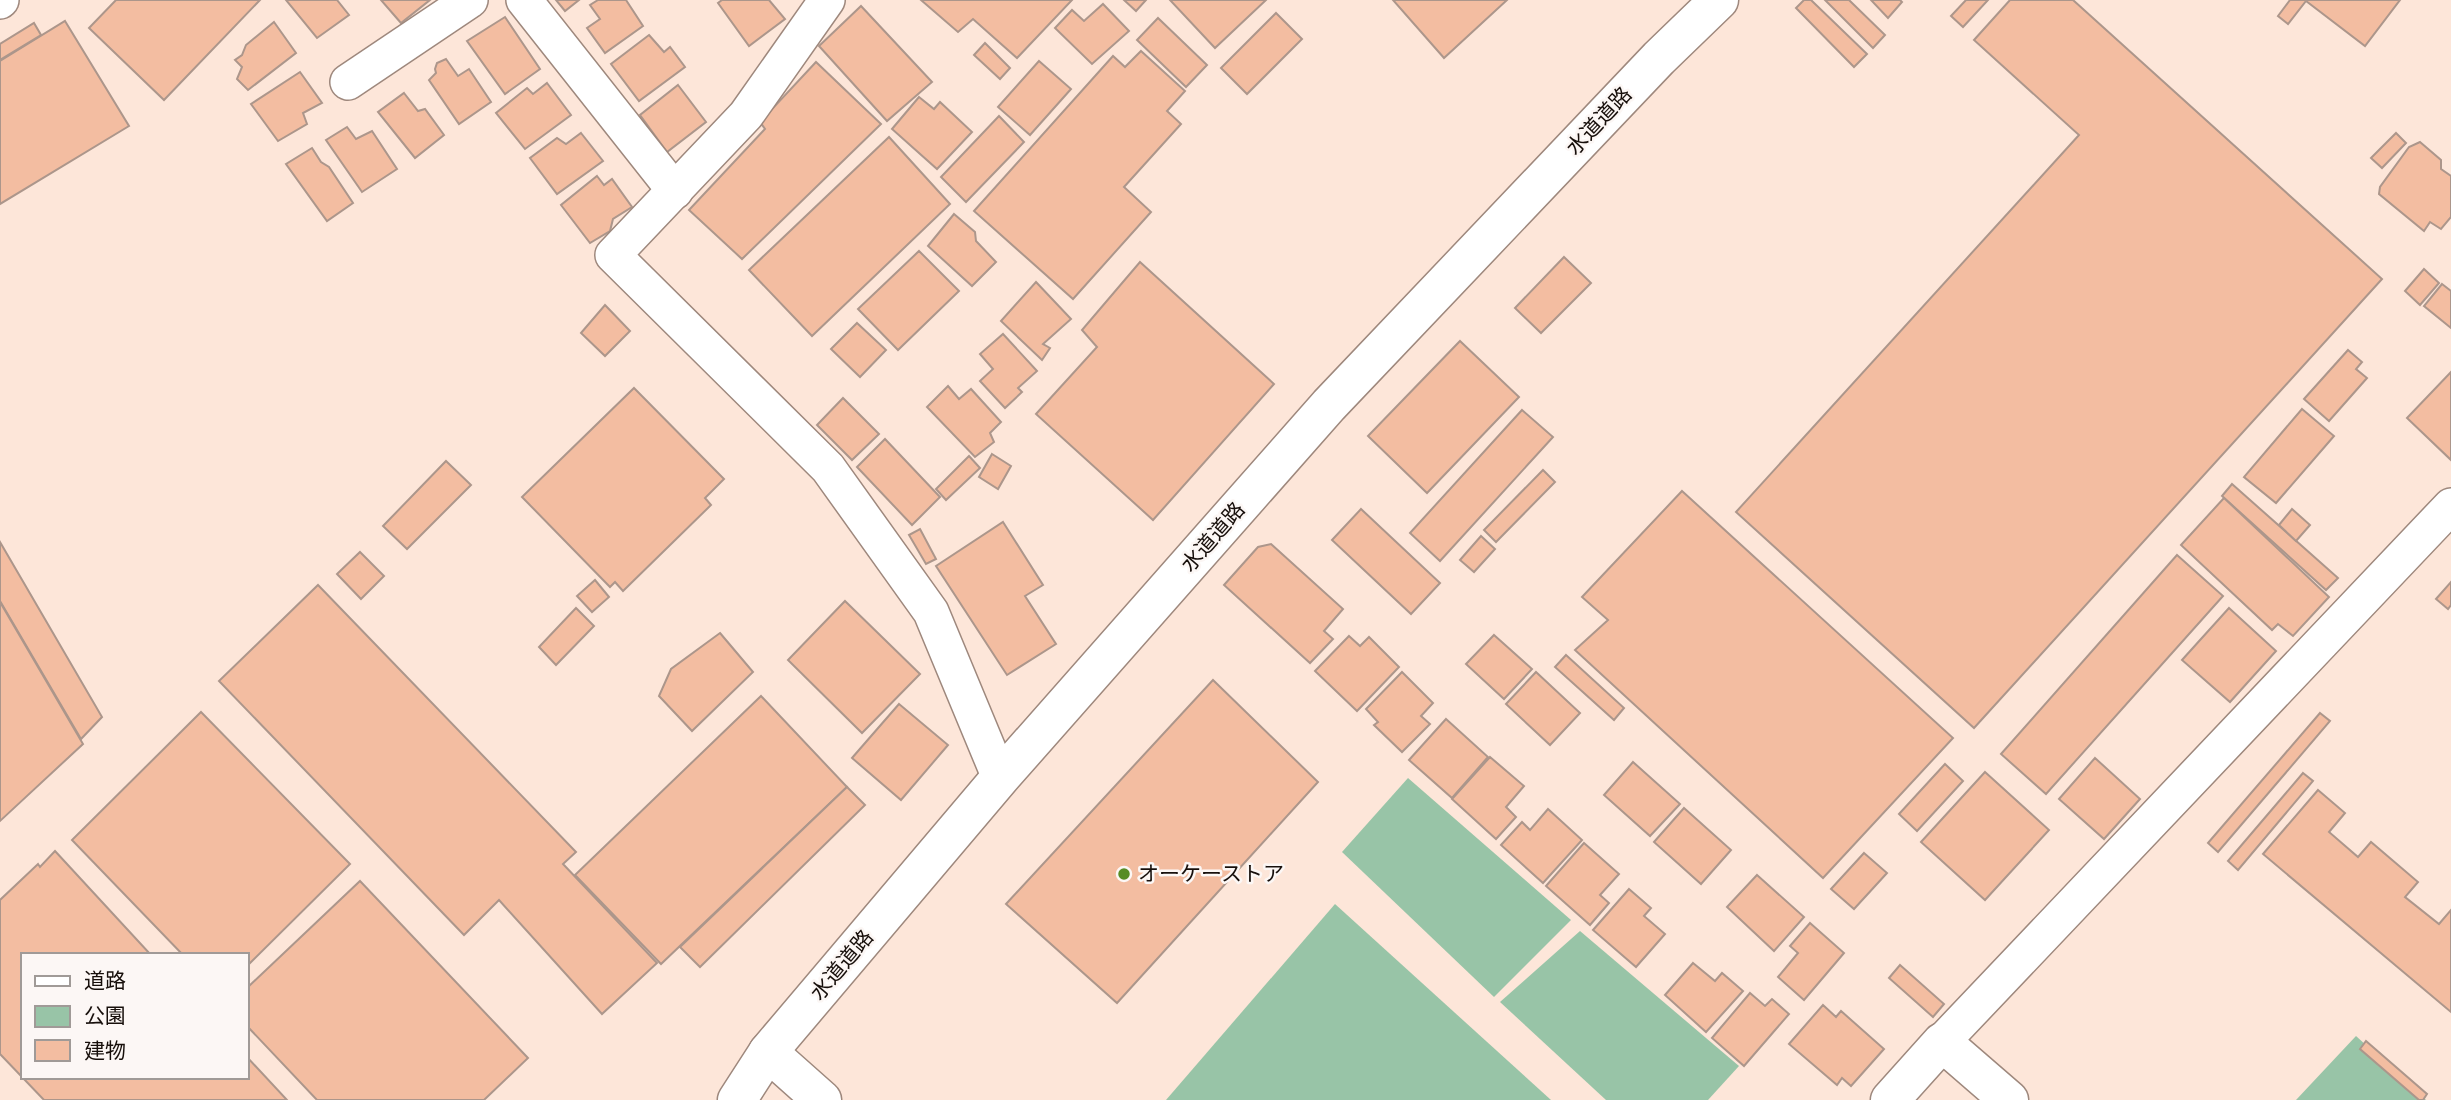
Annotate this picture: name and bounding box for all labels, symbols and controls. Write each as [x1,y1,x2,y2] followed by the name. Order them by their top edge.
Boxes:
[1561,81,1637,161] street label: 水道道路
[1176,497,1250,577] street label: 水道道路
[1138,861,1284,887] place label: オーケーストア
[1116,866,1132,882] marker: オーケーストア
[805,924,879,1006] street label: 水道道路
[21,953,248,1079] legend
[84,968,126,994] text: 道路
[84,1003,126,1029] text: 公園
[84,1038,126,1064] text: 建物

